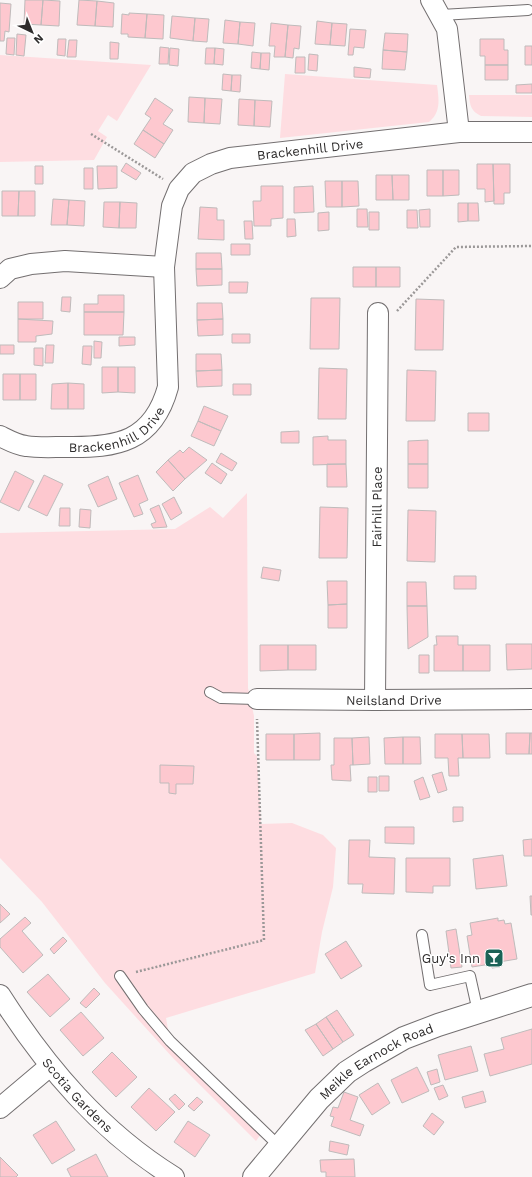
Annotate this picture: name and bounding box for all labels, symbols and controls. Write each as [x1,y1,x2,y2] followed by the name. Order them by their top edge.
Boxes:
[12,12,52,52] north arrow
[31,31,46,46] text: N
[256,136,364,163] street label: Brackenhill Drive
[69,404,168,455] street label: Brackenhill Drive
[369,466,385,548] street label: Fairhill Place
[346,693,442,708] street label: Neilsland Drive
[483,947,505,969] bar icon: Guy's Inn
[422,951,480,966] place label: Guy's Inn
[316,1021,435,1103] street label: Meikle Earnock Road
[39,1055,116,1136] street label: Scotia Gardens

